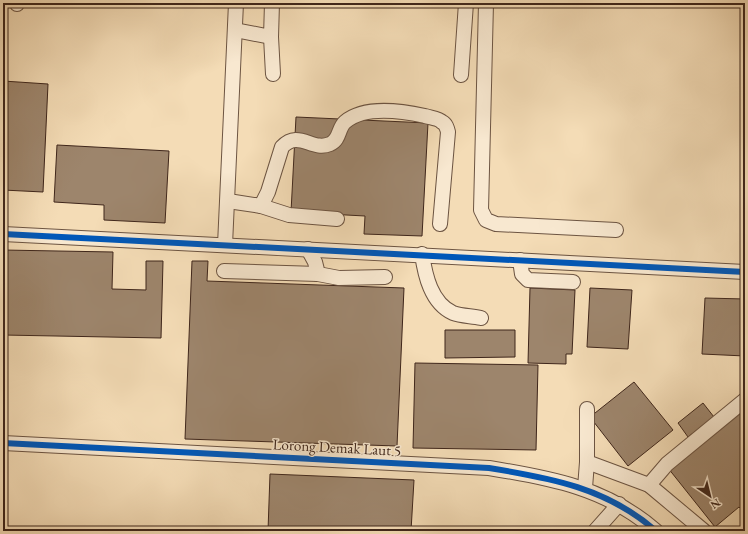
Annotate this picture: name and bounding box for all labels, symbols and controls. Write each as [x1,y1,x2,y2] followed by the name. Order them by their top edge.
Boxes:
[272,434,402,460] street label: Lorong Demak Laut 5
[690,476,730,516] north arrow
[708,496,723,513] text: N

